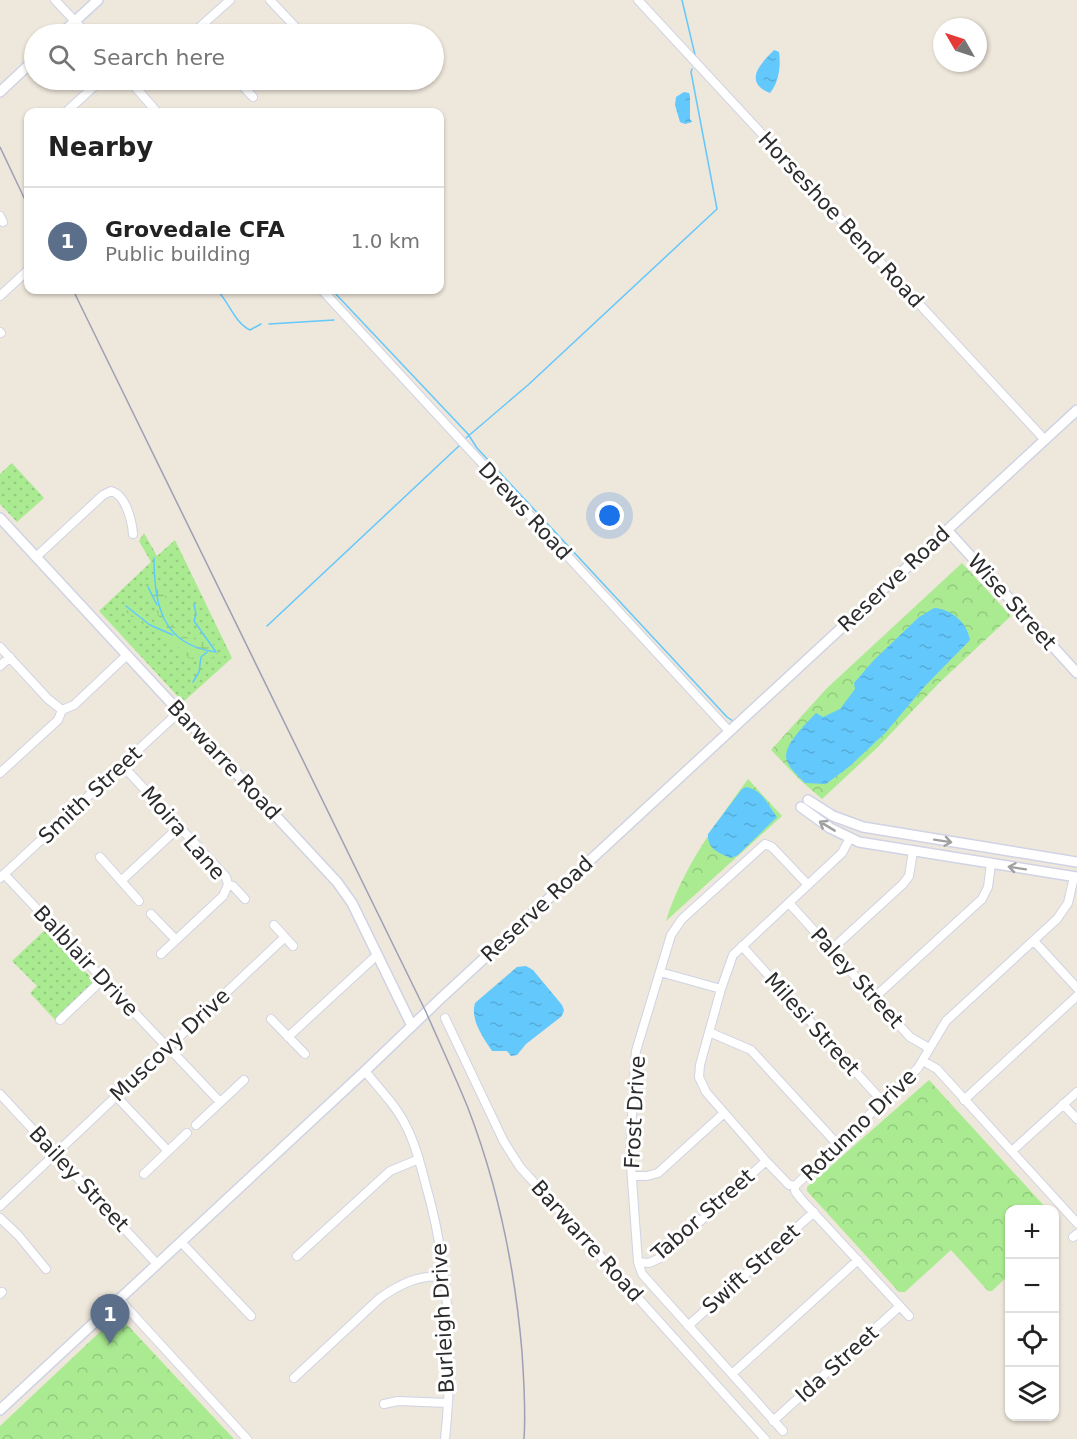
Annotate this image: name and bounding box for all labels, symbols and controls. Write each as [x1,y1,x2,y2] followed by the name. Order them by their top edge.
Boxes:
[933,18,987,72] north arrow
[24,24,444,90] search box
[45,41,78,74] icon: search
[93,45,225,70] text: Search here
[753,127,929,313] street label: Horseshoe Bend Road
[48,132,153,162] text: Nearby
[105,217,285,242] text: Grovedale CFA
[61,229,74,253] text: 1
[351,229,420,253] text: 1.0 km
[105,242,251,266] text: Public building
[474,457,576,565] street label: Drews Road
[595,501,624,530] your location
[833,521,955,637] street label: Reserve Road
[963,549,1061,655] street label: Wise Street
[162,695,286,825] street label: Barwarre Road
[34,741,146,849] street label: Smith Street
[136,781,230,885] street label: Moira Lane
[819,820,836,832] one-way arrow
[932,835,952,846] one-way arrow
[476,851,598,967] street label: Reserve Road
[1007,862,1027,873] one-way arrow
[29,901,143,1021] street label: Balblair Drive
[806,923,908,1033] street label: Paley Street
[760,968,864,1080] street label: Milesi Street
[105,984,235,1106] street label: Muscovy Drive
[620,1055,650,1169] street label: Frost Drive
[797,1064,921,1186] street label: Rotunno Drive
[24,1122,134,1236] street label: Bailey Street
[646,1164,759,1267] street label: Tabor Street
[526,1175,648,1307] street label: Barwarre Road
[1005,1205,1059,1421] map controls
[1005,1205,1059,1259] button: +
[698,1219,804,1319] street label: Swift Street
[427,1242,459,1394] street label: Burleigh Drive
[1005,1259,1059,1313] button: −
[90,1294,130,1344] pin: 1
[1005,1313,1059,1367] button: locate
[791,1321,883,1407] street label: Ida Street
[1005,1367,1059,1421] button: layers

